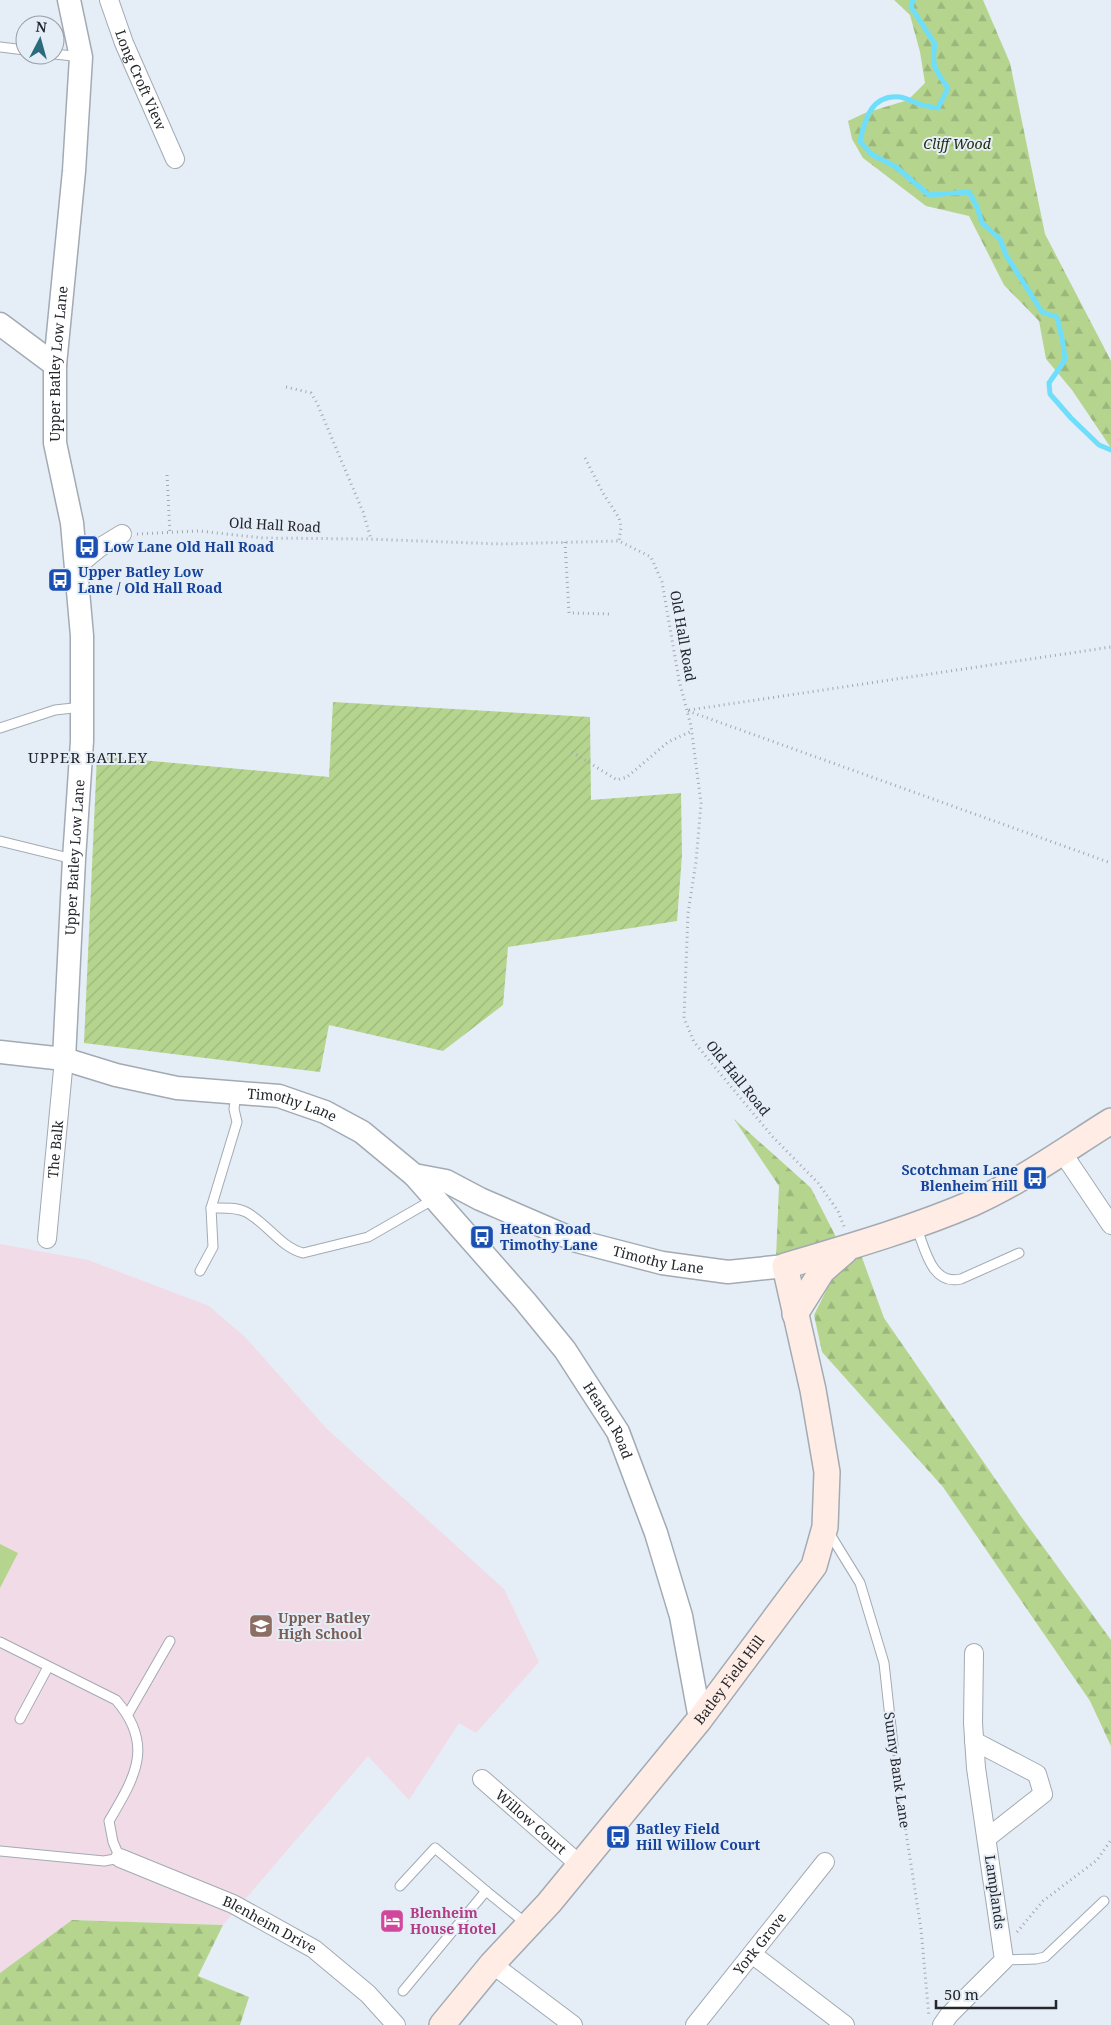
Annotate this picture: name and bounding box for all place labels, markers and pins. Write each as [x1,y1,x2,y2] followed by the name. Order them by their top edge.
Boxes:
[74,534,100,560] bus stop icon: Low Lane Old Hall Road
[104,537,274,556] place label: Low Lane Old Hall Road
[78,562,222,597] place label: Upper Batley Low Lane / Old Hall Road
[47,567,73,593] bus stop icon: Upper Batley Low Lane / Old Hall Road
[901,1160,1018,1195] place label: Scotchman Lane Blenheim Hill
[1022,1165,1048,1191] bus stop icon: Scotchman Lane Blenheim Hill
[500,1219,598,1254] place label: Heaton Road Timothy Lane
[469,1224,495,1250] bus stop icon: Heaton Road Timothy Lane
[278,1608,371,1643] place label: Upper Batley High School
[248,1613,274,1639] school or university icon: Upper Batley High School
[636,1819,760,1854] place label: Batley Field Hill Willow Court
[605,1824,631,1850] bus stop icon: Batley Field Hill Willow Court
[410,1903,497,1938] place label: Blenheim House Hotel
[379,1908,405,1934] hotel icon: Blenheim House Hotel

